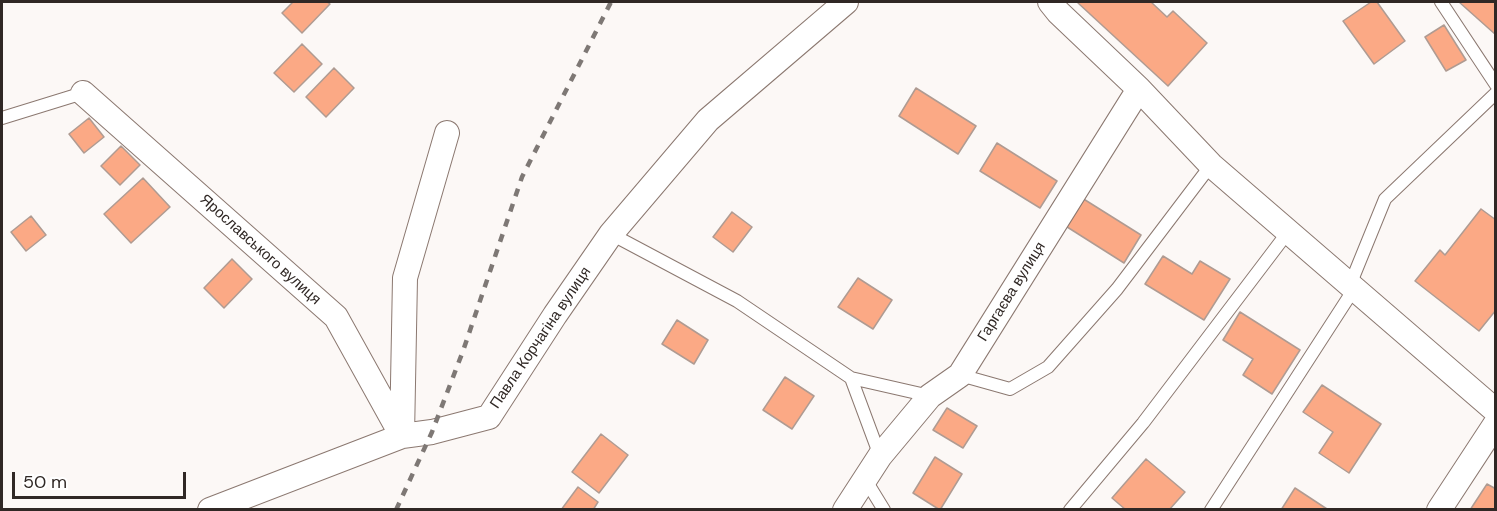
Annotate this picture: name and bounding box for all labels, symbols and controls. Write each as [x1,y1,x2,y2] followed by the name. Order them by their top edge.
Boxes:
[196,191,324,309] street label: Ярославського вулиця
[974,239,1050,345] street label: Гаргаєва вулиця
[487,264,595,412] street label: Павла Корчагіна вулиця
[15,460,189,498] scale bar
[23,470,67,494] text: 50 m

